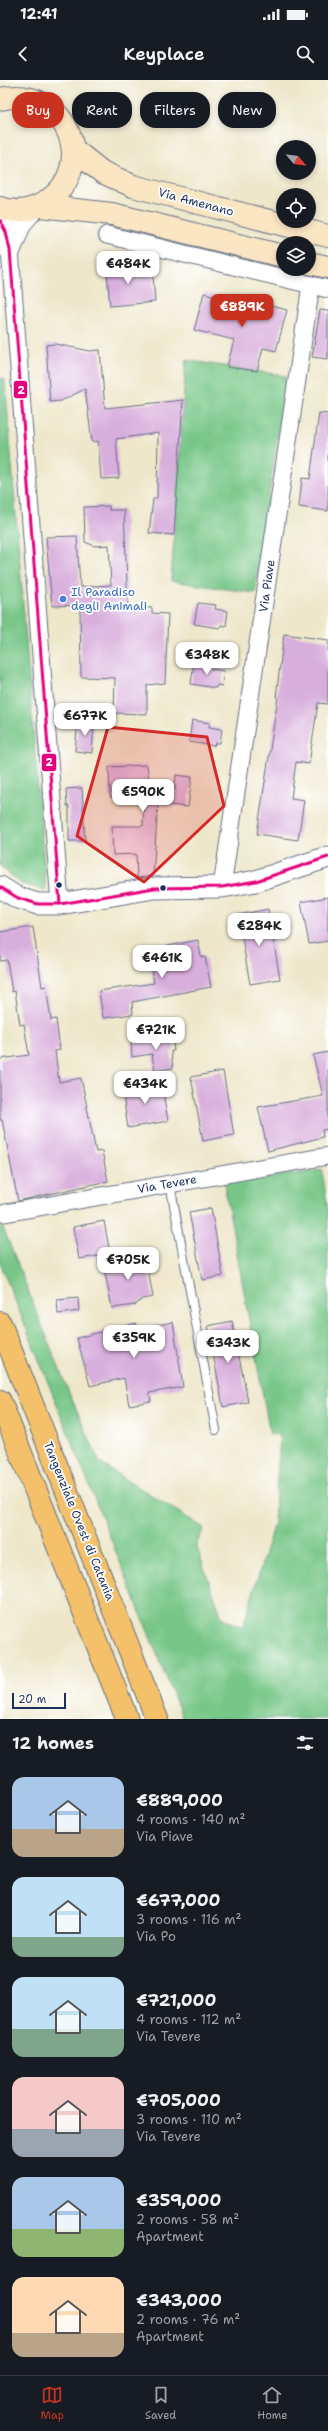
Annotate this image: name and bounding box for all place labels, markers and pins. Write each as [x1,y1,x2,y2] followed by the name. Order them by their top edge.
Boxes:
[100,251,156,285] pin: €484K
[214,294,270,328] pin: €889K
[71,584,147,614] place label: Il Paradiso degli Animali
[58,594,68,604] marker: Il Paradiso degli Animali
[179,642,235,676] pin: €348K
[57,703,113,737] pin: €677K
[115,779,171,813] pin: €590K
[54,880,64,890] unlabelled marker
[158,883,168,893] unlabelled marker
[231,913,287,947] pin: €284K
[134,945,190,979] pin: €461K
[128,1017,184,1051] pin: €721K
[117,1071,173,1105] pin: €434K
[100,1247,156,1281] pin: €705K
[106,1325,162,1359] pin: €359K
[200,1330,256,1364] pin: €343K

